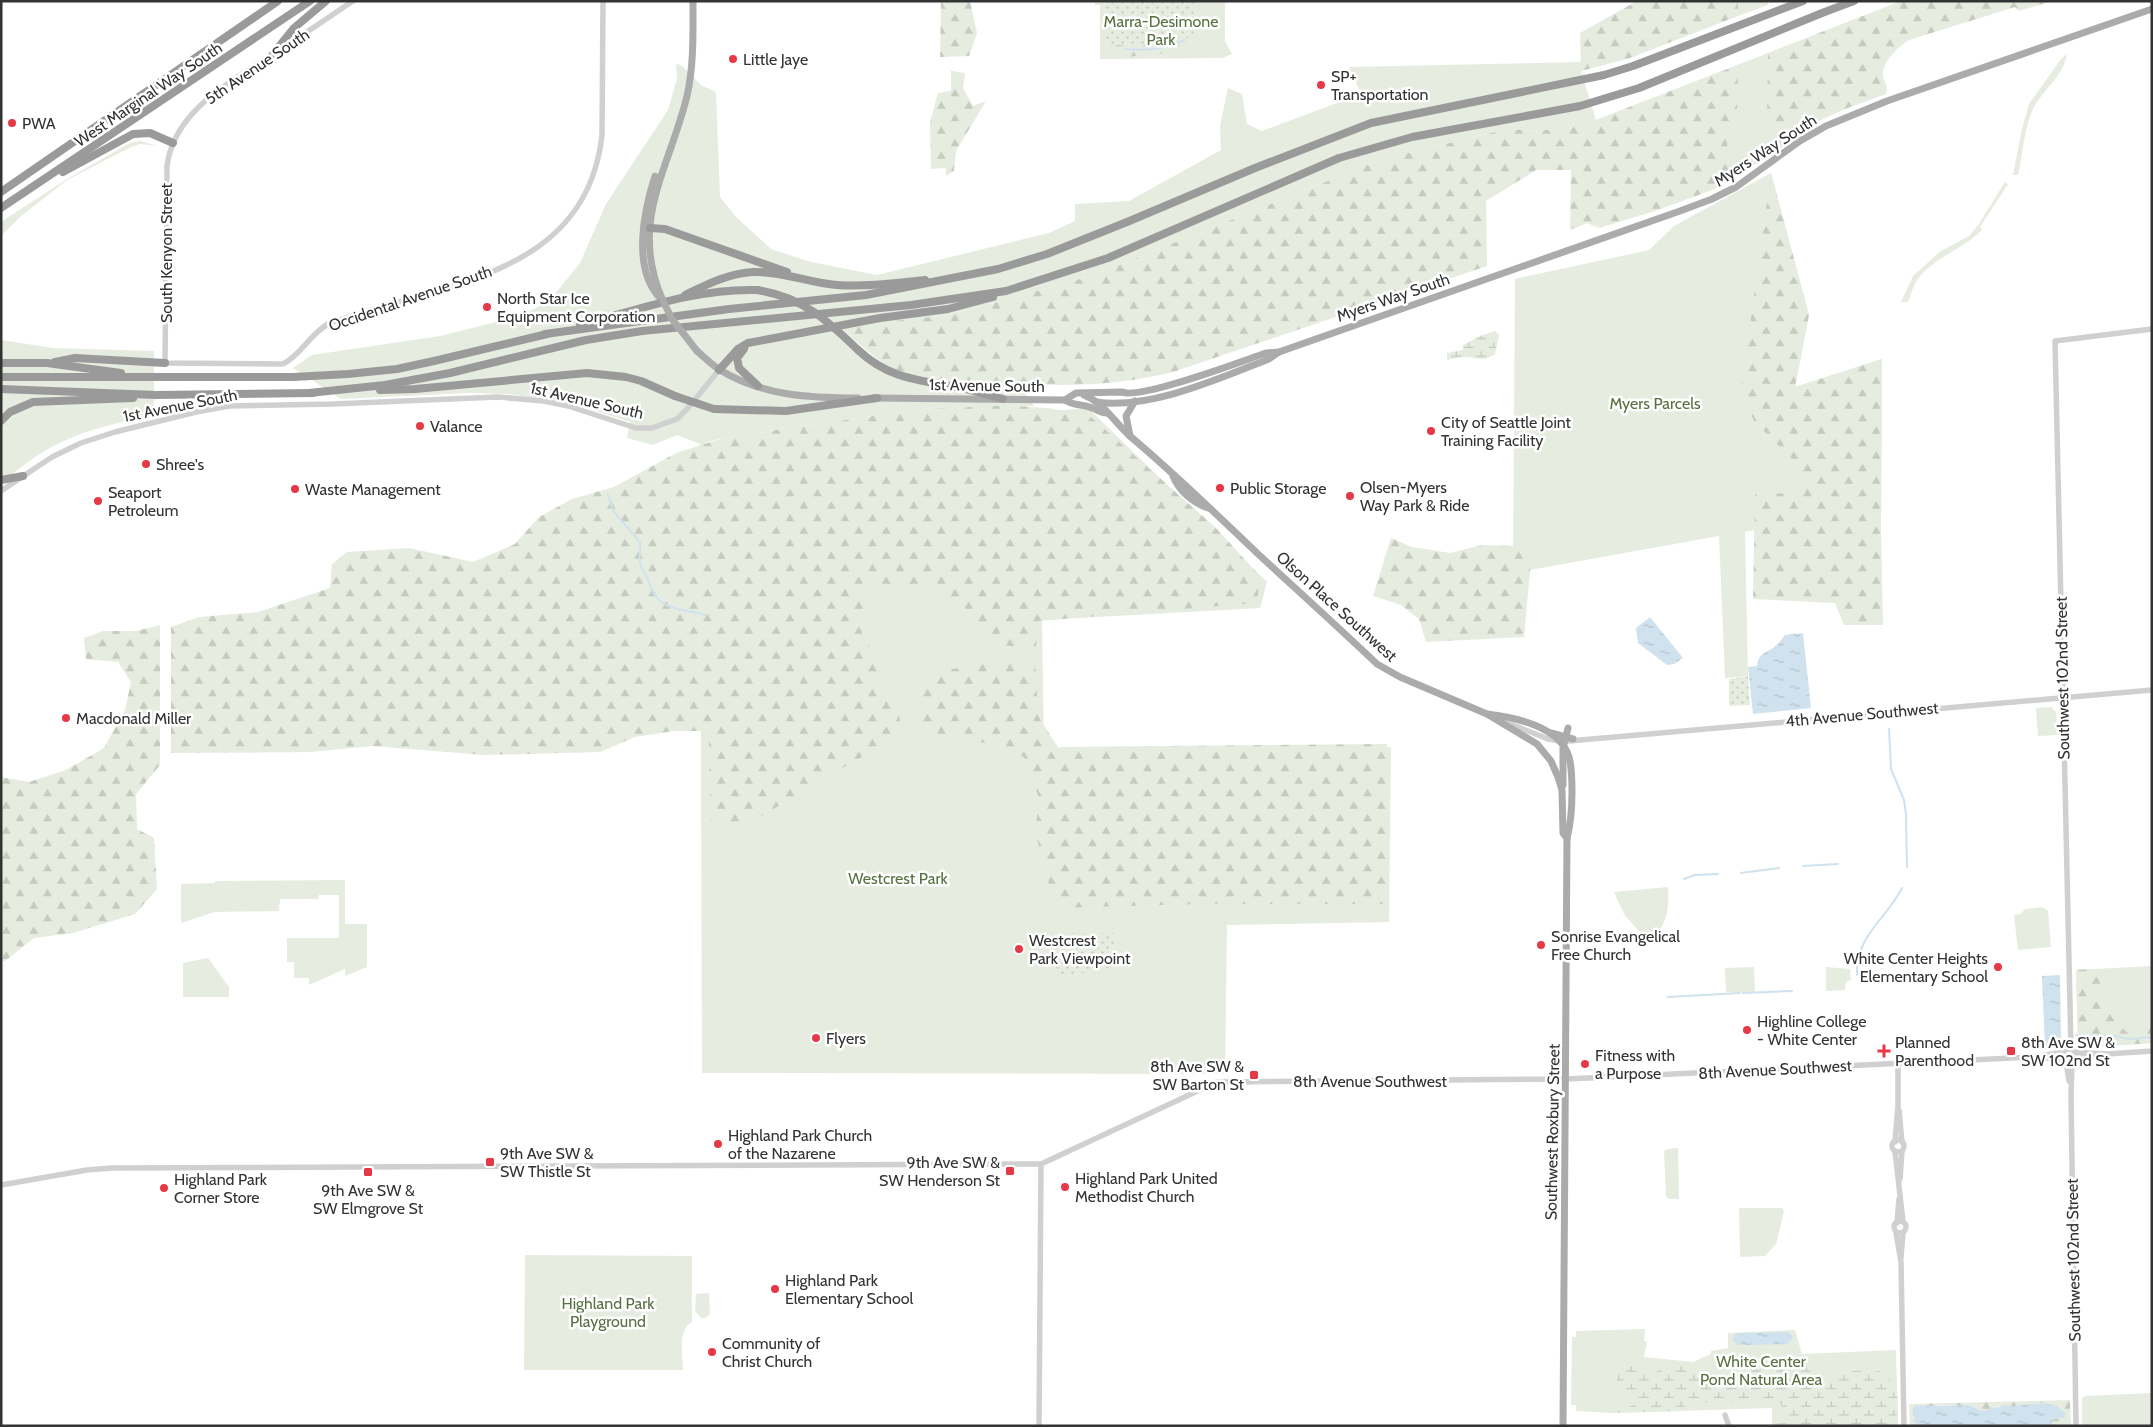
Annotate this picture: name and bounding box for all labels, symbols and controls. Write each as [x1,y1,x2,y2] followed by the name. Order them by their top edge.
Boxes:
[1104,12,1218,49] park label: Marra-Desimone Park
[202,25,313,108] street label: 5th Avenue South
[71,38,226,151] street label: West Marginal Way South
[743,50,808,69] place label: Little Jaye
[727,53,739,65] marker: Little Jaye
[1331,67,1429,104] place label: SP+ Transportation
[1315,79,1327,91] marker: SP+ Transportation
[1711,110,1820,191] street label: Myers Way South
[22,114,56,133] place label: PWA
[6,117,18,129] marker: PWA
[157,182,176,323] street label: South Kenyon Street
[326,262,494,335] street label: Occidental Avenue South
[1334,269,1452,326] street label: Myers Way South
[497,289,655,326] place label: North Star Ice Equipment Corporation
[481,301,493,313] marker: North Star Ice Equipment Corporation
[929,375,1045,396] street label: 1st Avenue South
[528,378,645,423] street label: 1st Avenue South
[121,385,239,426] street label: 1st Avenue South
[1609,394,1701,413] park label: Myers Parcels
[1441,413,1572,450] place label: City of Seattle Joint Training Facility
[430,417,483,436] place label: Valance
[414,420,426,432] marker: Valance
[1425,425,1437,437] marker: City of Seattle Joint Training Facility
[156,455,204,474] place label: Shree's
[140,458,152,470] marker: Shree's
[1360,478,1469,515] place label: Olsen-Myers Way Park & Ride
[1230,479,1326,498] place label: Public Storage
[305,480,441,499] place label: Waste Management
[1214,482,1226,494] marker: Public Storage
[108,483,178,520] place label: Seaport Petroleum
[289,483,301,495] marker: Waste Management
[1344,490,1356,502] marker: Olsen-Myers Way Park & Ride
[92,495,104,507] marker: Seaport Petroleum
[1272,547,1401,666] street label: Olson Place Southwest
[2052,596,2073,760] street label: Southwest 102nd Street
[1785,698,1940,731] street label: 4th Avenue Southwest
[76,709,192,728] place label: Macdonald Miller
[60,712,72,724] marker: Macdonald Miller
[848,869,949,888] park label: Westcrest Park
[1551,927,1680,964] place label: Sonrise Evangelical Free Church
[1029,931,1131,968] place label: Westcrest Park Viewpoint
[1535,939,1547,951] marker: Sonrise Evangelical Free Church
[1013,943,1025,955] marker: Westcrest Park Viewpoint
[1844,949,1988,986] place label: White Center Heights Elementary School
[1992,961,2004,973] marker: White Center Heights Elementary School
[1757,1012,1866,1049] place label: Highline College - White Center
[1741,1024,1753,1036] marker: Highline College - White Center
[826,1029,866,1048] place label: Flyers
[810,1032,822,1044] marker: Flyers
[1895,1033,1974,1070] place label: Planned Parenthood
[2021,1033,2115,1070] place label: 8th Ave SW & SW 102nd St
[1541,1043,1564,1220] street label: Southwest Roxbury Street
[1877,1044,1891,1058] marker: Planned Parenthood
[2005,1045,2017,1057] marker: 8th Ave SW & SW 102nd St
[1595,1046,1675,1083] place label: Fitness with a Purpose
[1698,1056,1853,1083] street label: 8th Avenue Southwest
[1150,1057,1245,1094] place label: 8th Ave SW & SW Barton St
[1579,1058,1591,1070] marker: Fitness with a Purpose
[1248,1069,1260,1081] marker: 8th Ave SW & SW Barton St
[1293,1072,1448,1091] street label: 8th Avenue Southwest
[728,1126,872,1163] place label: Highland Park Church of the Nazarene
[712,1138,724,1150] marker: Highland Park Church of the Nazarene
[500,1144,594,1181] place label: 9th Ave SW & SW Thistle St
[879,1153,1001,1190] place label: 9th Ave SW & SW Henderson St
[484,1156,496,1168] marker: 9th Ave SW & SW Thistle St
[1004,1165,1016,1177] marker: 9th Ave SW & SW Henderson St
[362,1166,374,1178] marker: 9th Ave SW & SW Elmgrove St
[1075,1169,1218,1206] place label: Highland Park United Methodist Church
[174,1170,268,1207] place label: Highland Park Corner Store
[2063,1178,2084,1342] street label: Southwest 102nd Street
[313,1181,424,1218] place label: 9th Ave SW & SW Elmgrove St
[1059,1181,1071,1193] marker: Highland Park United Methodist Church
[158,1182,170,1194] marker: Highland Park Corner Store
[785,1271,913,1308] place label: Highland Park Elementary School
[769,1283,781,1295] marker: Highland Park Elementary School
[562,1294,655,1331] park label: Highland Park Playground
[722,1334,821,1371] place label: Community of Christ Church
[706,1346,718,1358] marker: Community of Christ Church
[1700,1352,1822,1389] park label: White Center Pond Natural Area

